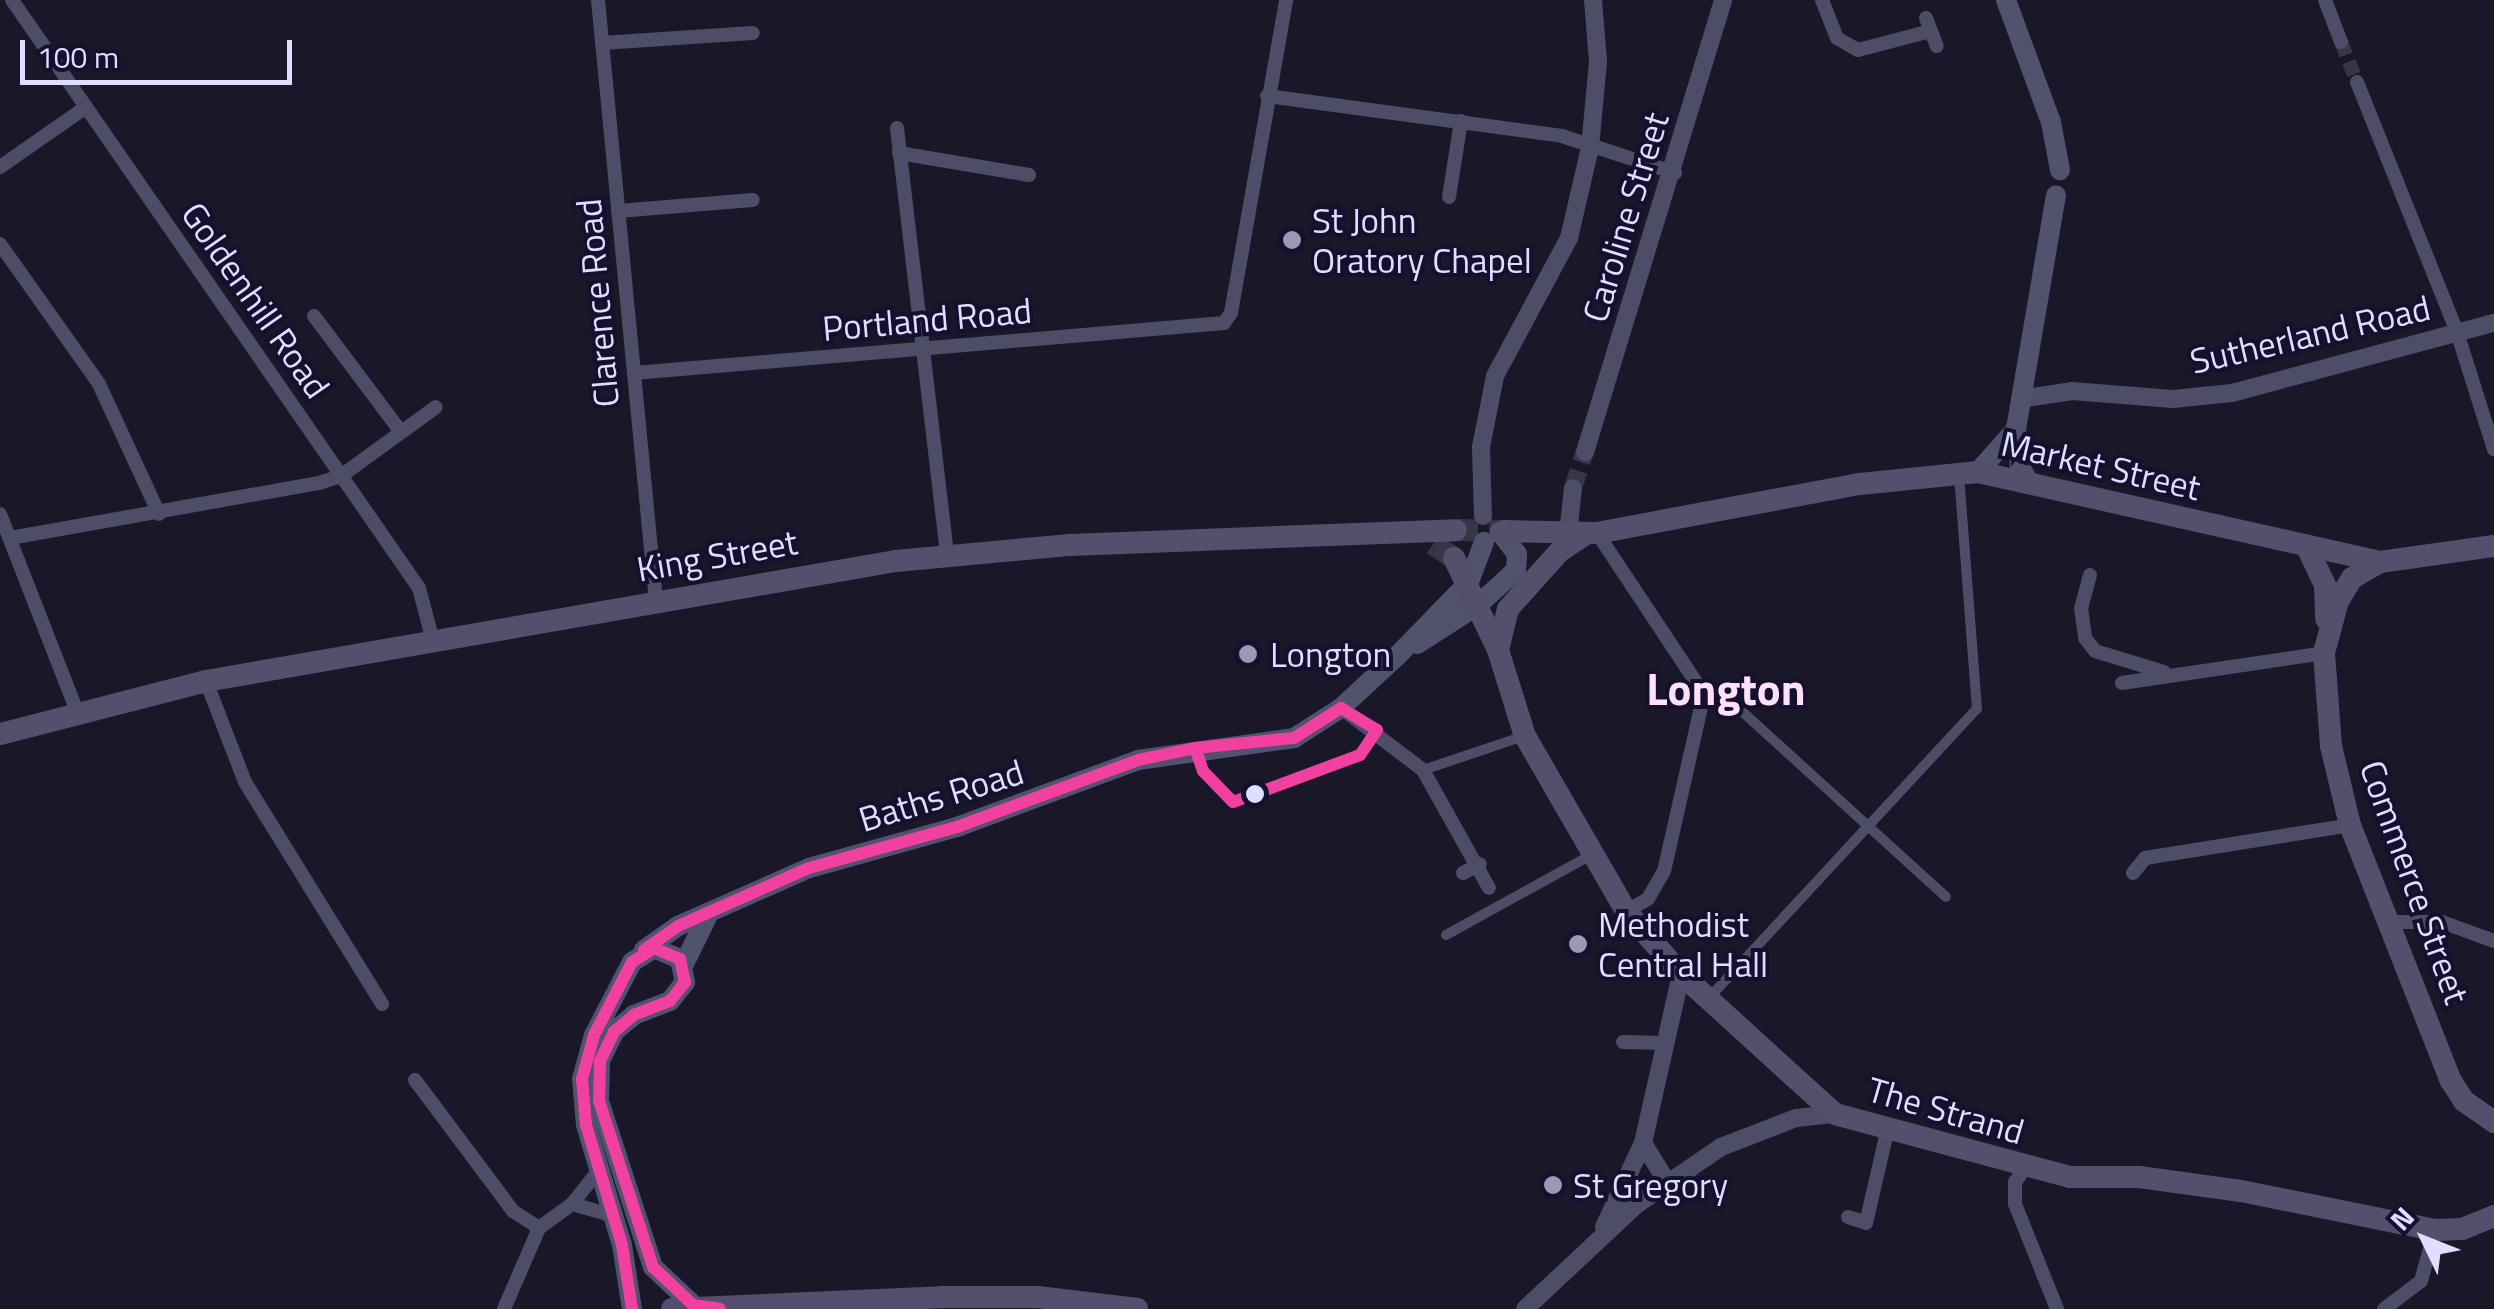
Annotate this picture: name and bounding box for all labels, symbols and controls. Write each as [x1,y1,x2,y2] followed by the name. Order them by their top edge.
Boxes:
[25,20,298,82] scale bar
[37,34,119,80] text: 100 m
[1573,107,1677,327] street label: Caroline Street
[173,194,339,406] street label: Goldenhill Road
[567,197,627,409] street label: Clarence Road
[1312,199,1532,281] place label: St John Oratory Chapel
[1281,229,1303,251] marker: St John Oratory Chapel
[2186,286,2434,382] street label: Sutherland Road
[821,289,1033,349] street label: Portland Road
[1997,422,2205,508] street label: Market Street
[633,520,801,590] street label: King Street
[1270,633,1391,675] place label: Longton
[1235,641,1261,667] marker: Longton
[1646,662,1806,716] district label: Longton
[854,750,1028,840] street label: Baths Road
[2352,755,2478,1009] street label: Commerce Street
[1245,784,1265,804] unlabelled marker
[1598,903,1768,985] place label: Methodist Central Hall
[1567,933,1589,955] marker: Methodist Central Hall
[1863,1068,2029,1152] street label: The Strand
[1573,1164,1728,1206] place label: St Gregory
[1542,1174,1564,1196] marker: St Gregory
[2374,1189,2474,1289] north arrow
[2379,1196,2424,1240] text: N

